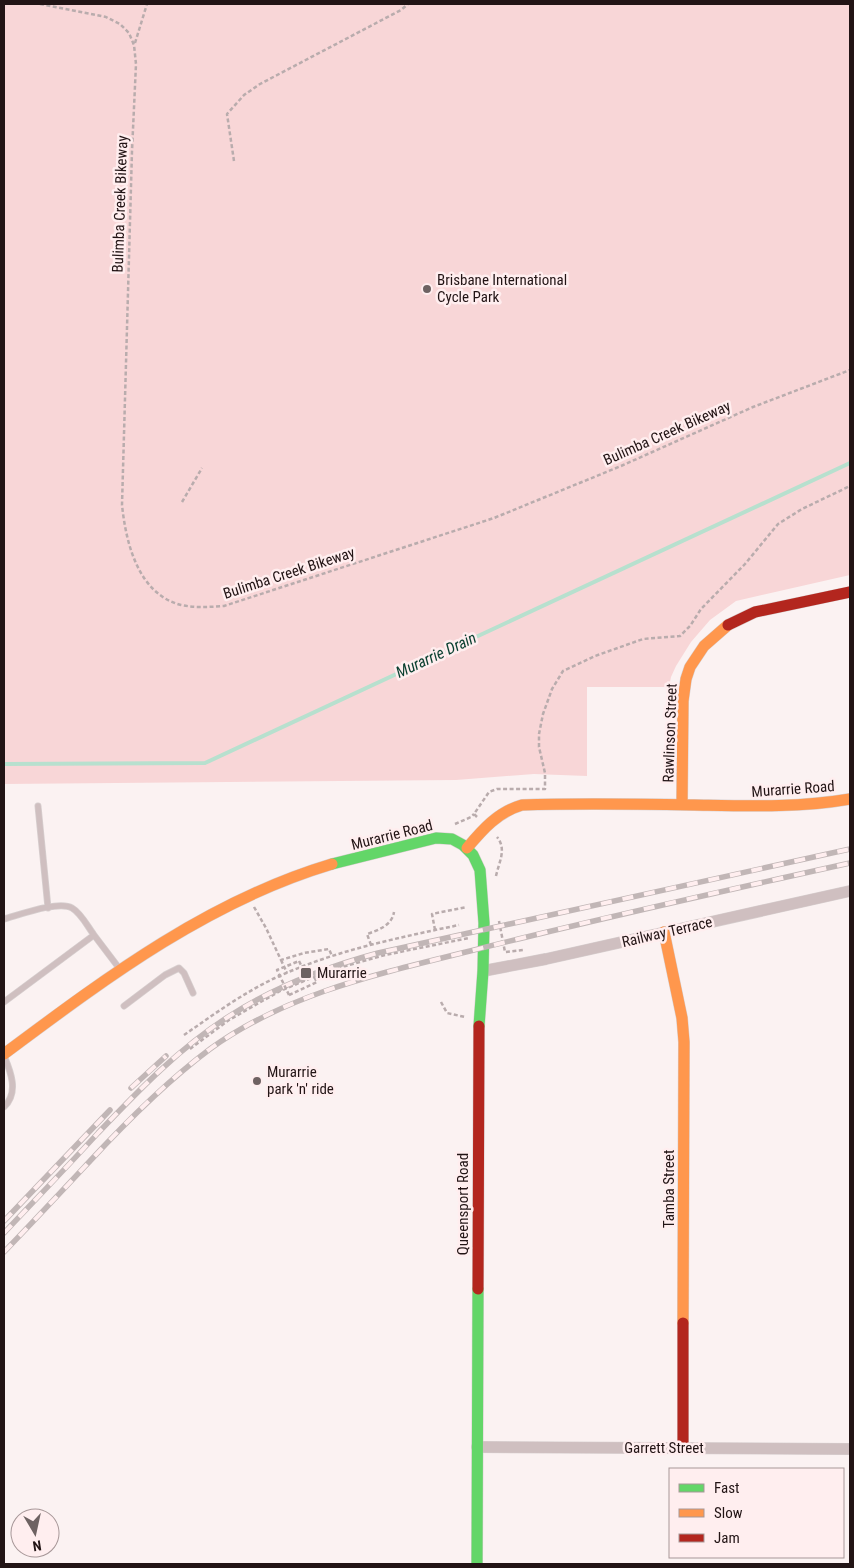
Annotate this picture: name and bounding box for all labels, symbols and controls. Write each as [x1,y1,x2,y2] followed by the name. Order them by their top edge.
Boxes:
[109,135,131,273] street label: Bulimba Creek Bikeway
[437,271,567,306] place label: Brisbane International Cycle Park
[421,283,433,295] marker: Brisbane International Cycle Park
[601,397,733,469] street label: Bulimba Creek Bikeway
[221,543,357,603] street label: Bulimba Creek Bikeway
[393,628,479,682] water label: Murarrie Drain
[659,683,681,783] street label: Rawlinson Street
[751,777,835,801] street label: Murarrie Road
[349,816,435,854] street label: Murarrie Road
[620,913,714,951] street label: Railway Terrace
[317,964,367,982] place label: Murarrie
[299,966,313,980] marker: Murarrie
[267,1063,334,1098] place label: Murarrie park 'n' ride
[251,1075,263,1087] marker: Murarrie park 'n' ride
[660,1150,678,1228] street label: Tamba Street
[454,1153,472,1255] street label: Queensport Road
[624,1439,704,1457] street label: Garrett Street
[669,1468,844,1558] legend
[714,1479,739,1497] text: Fast
[714,1504,743,1522] text: Slow
[10,1508,60,1558] north arrow
[714,1529,740,1547] text: Jam
[32,1537,43,1554] text: N

